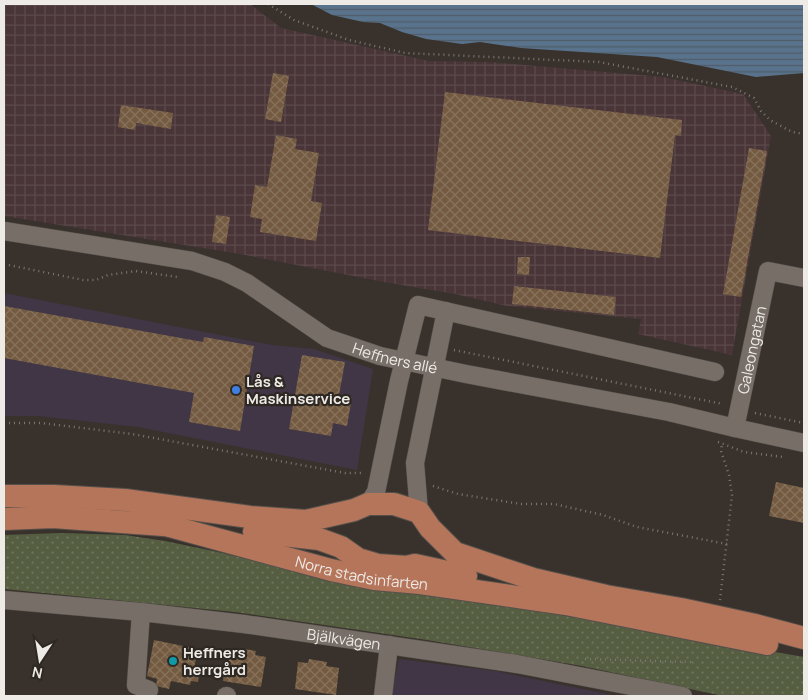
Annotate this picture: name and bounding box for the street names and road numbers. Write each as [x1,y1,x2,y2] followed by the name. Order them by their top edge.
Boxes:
[732,304,771,396] street label: Galeongatan
[350,337,440,378] street label: Heffners allé
[293,550,429,595] street label: Norra stadsinfarten
[306,623,382,654] street label: Bjälkvägen

